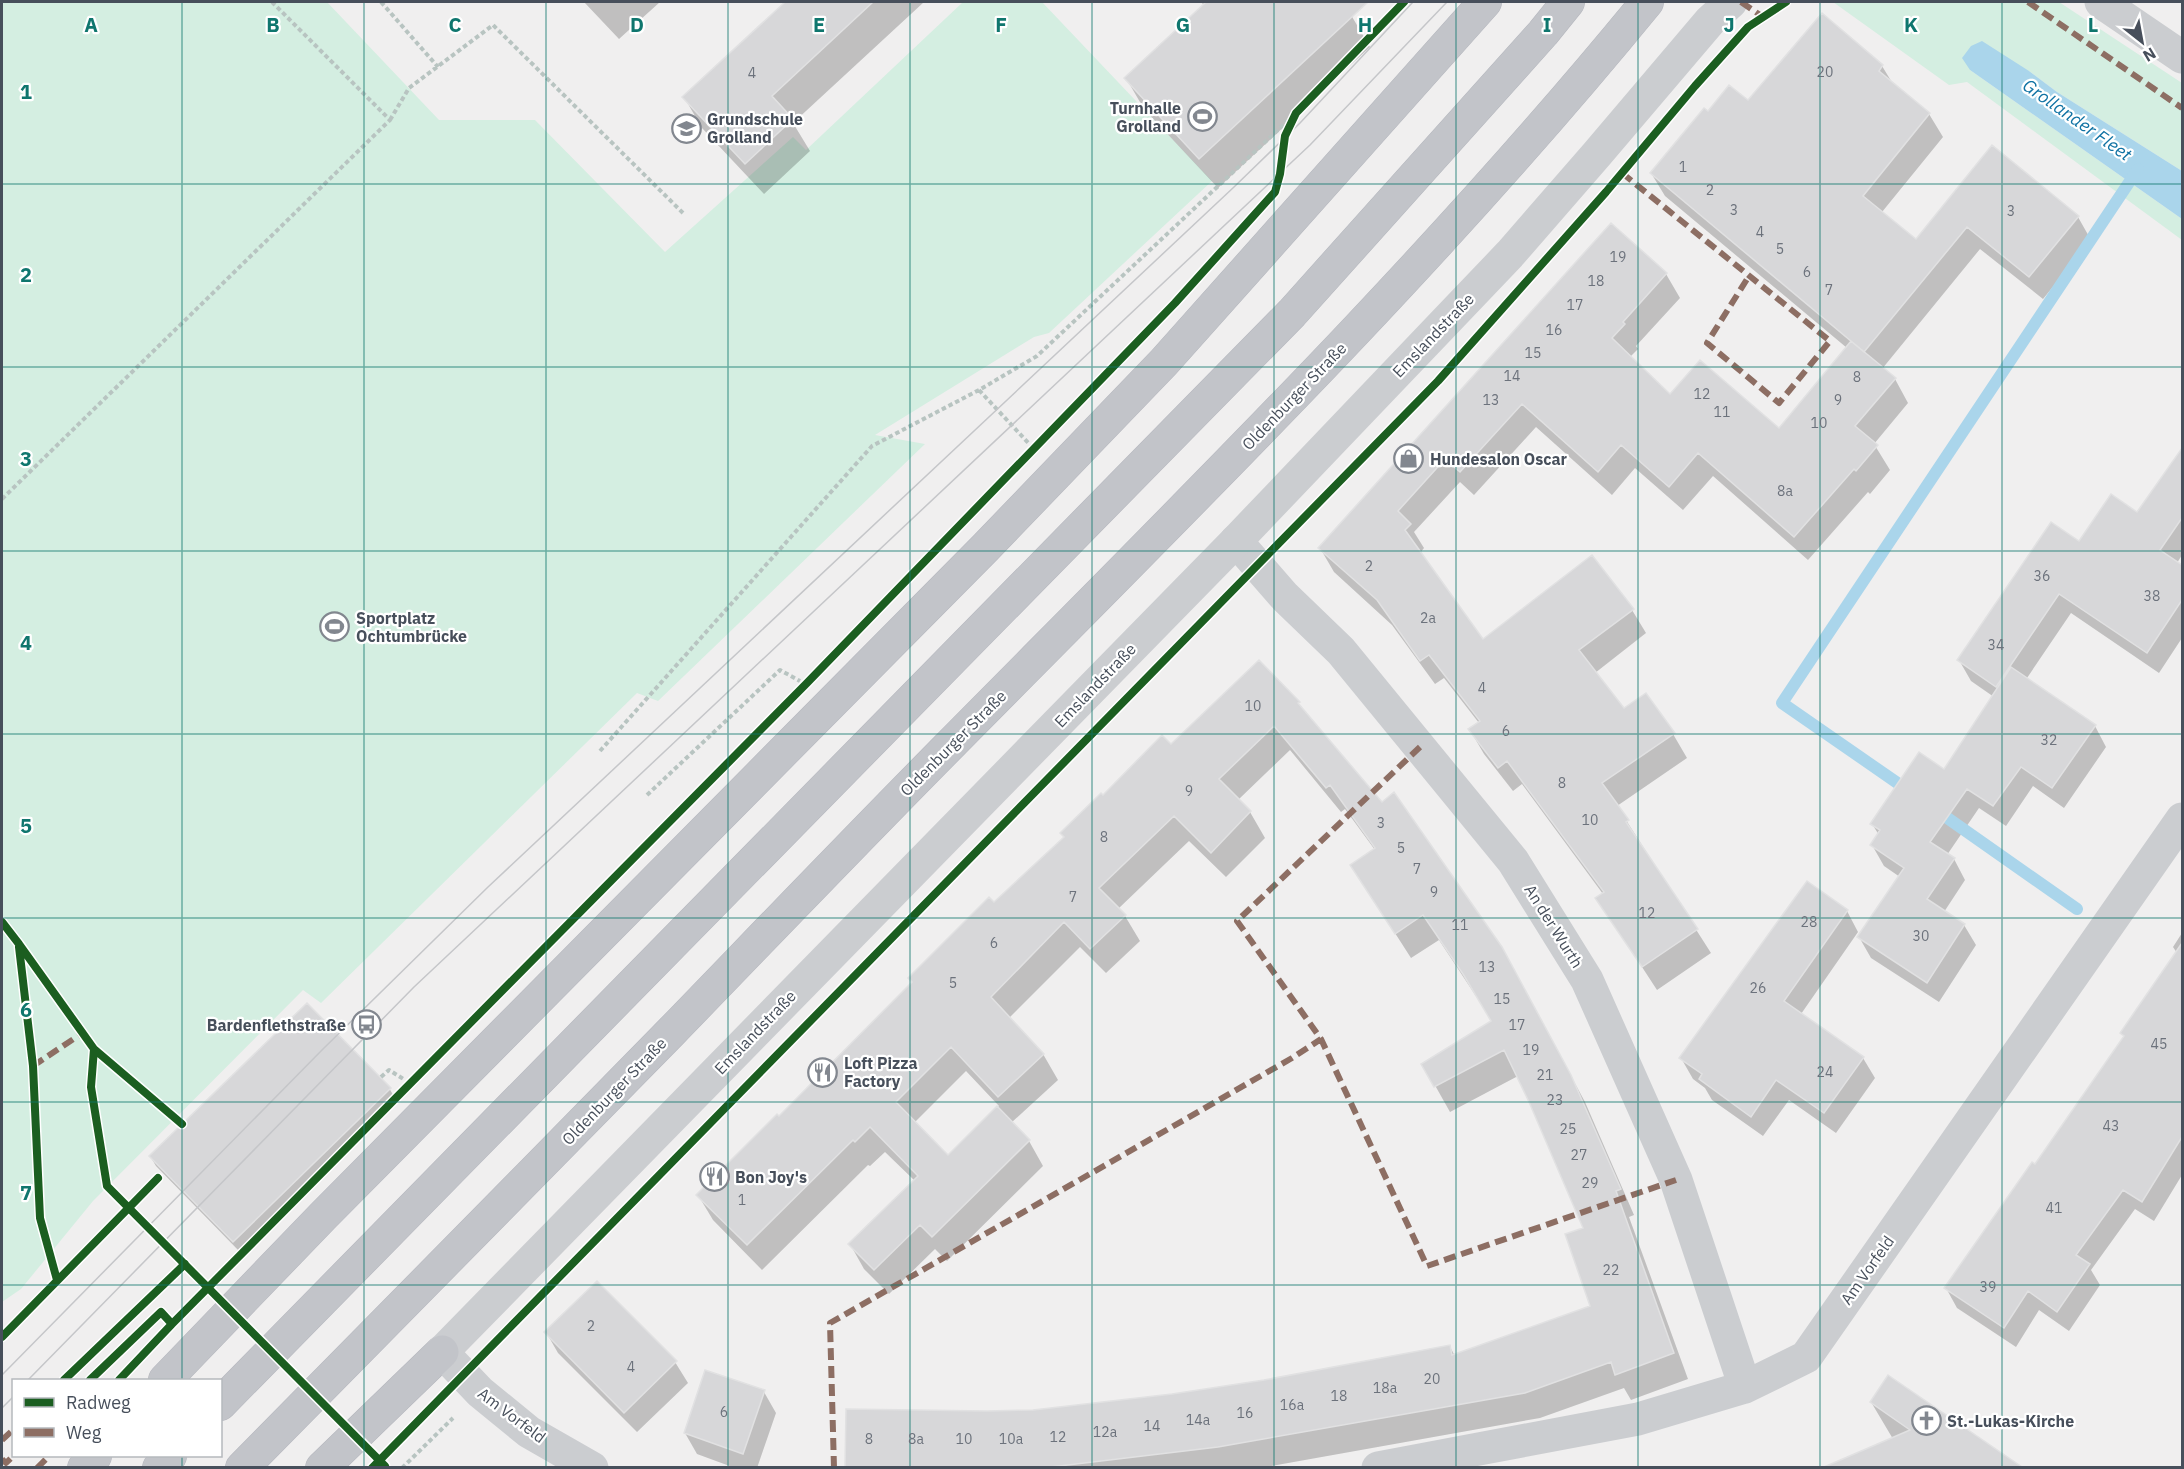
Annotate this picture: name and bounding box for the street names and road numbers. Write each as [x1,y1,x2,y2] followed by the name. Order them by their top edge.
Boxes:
[1388,289,1478,381] street label: Emslandstraße
[1238,338,1351,454] street label: Oldenburger Straße
[1050,639,1140,731] street label: Emslandstraße
[896,686,1010,800] street label: Oldenburger Straße
[1520,881,1588,971] street label: An der Wurth
[710,986,800,1078] street label: Emslandstraße
[558,1033,671,1149] street label: Oldenburger Straße
[1836,1232,1898,1308] street label: Am Vorfeld
[474,1383,550,1447] street label: Am Vorfeld

